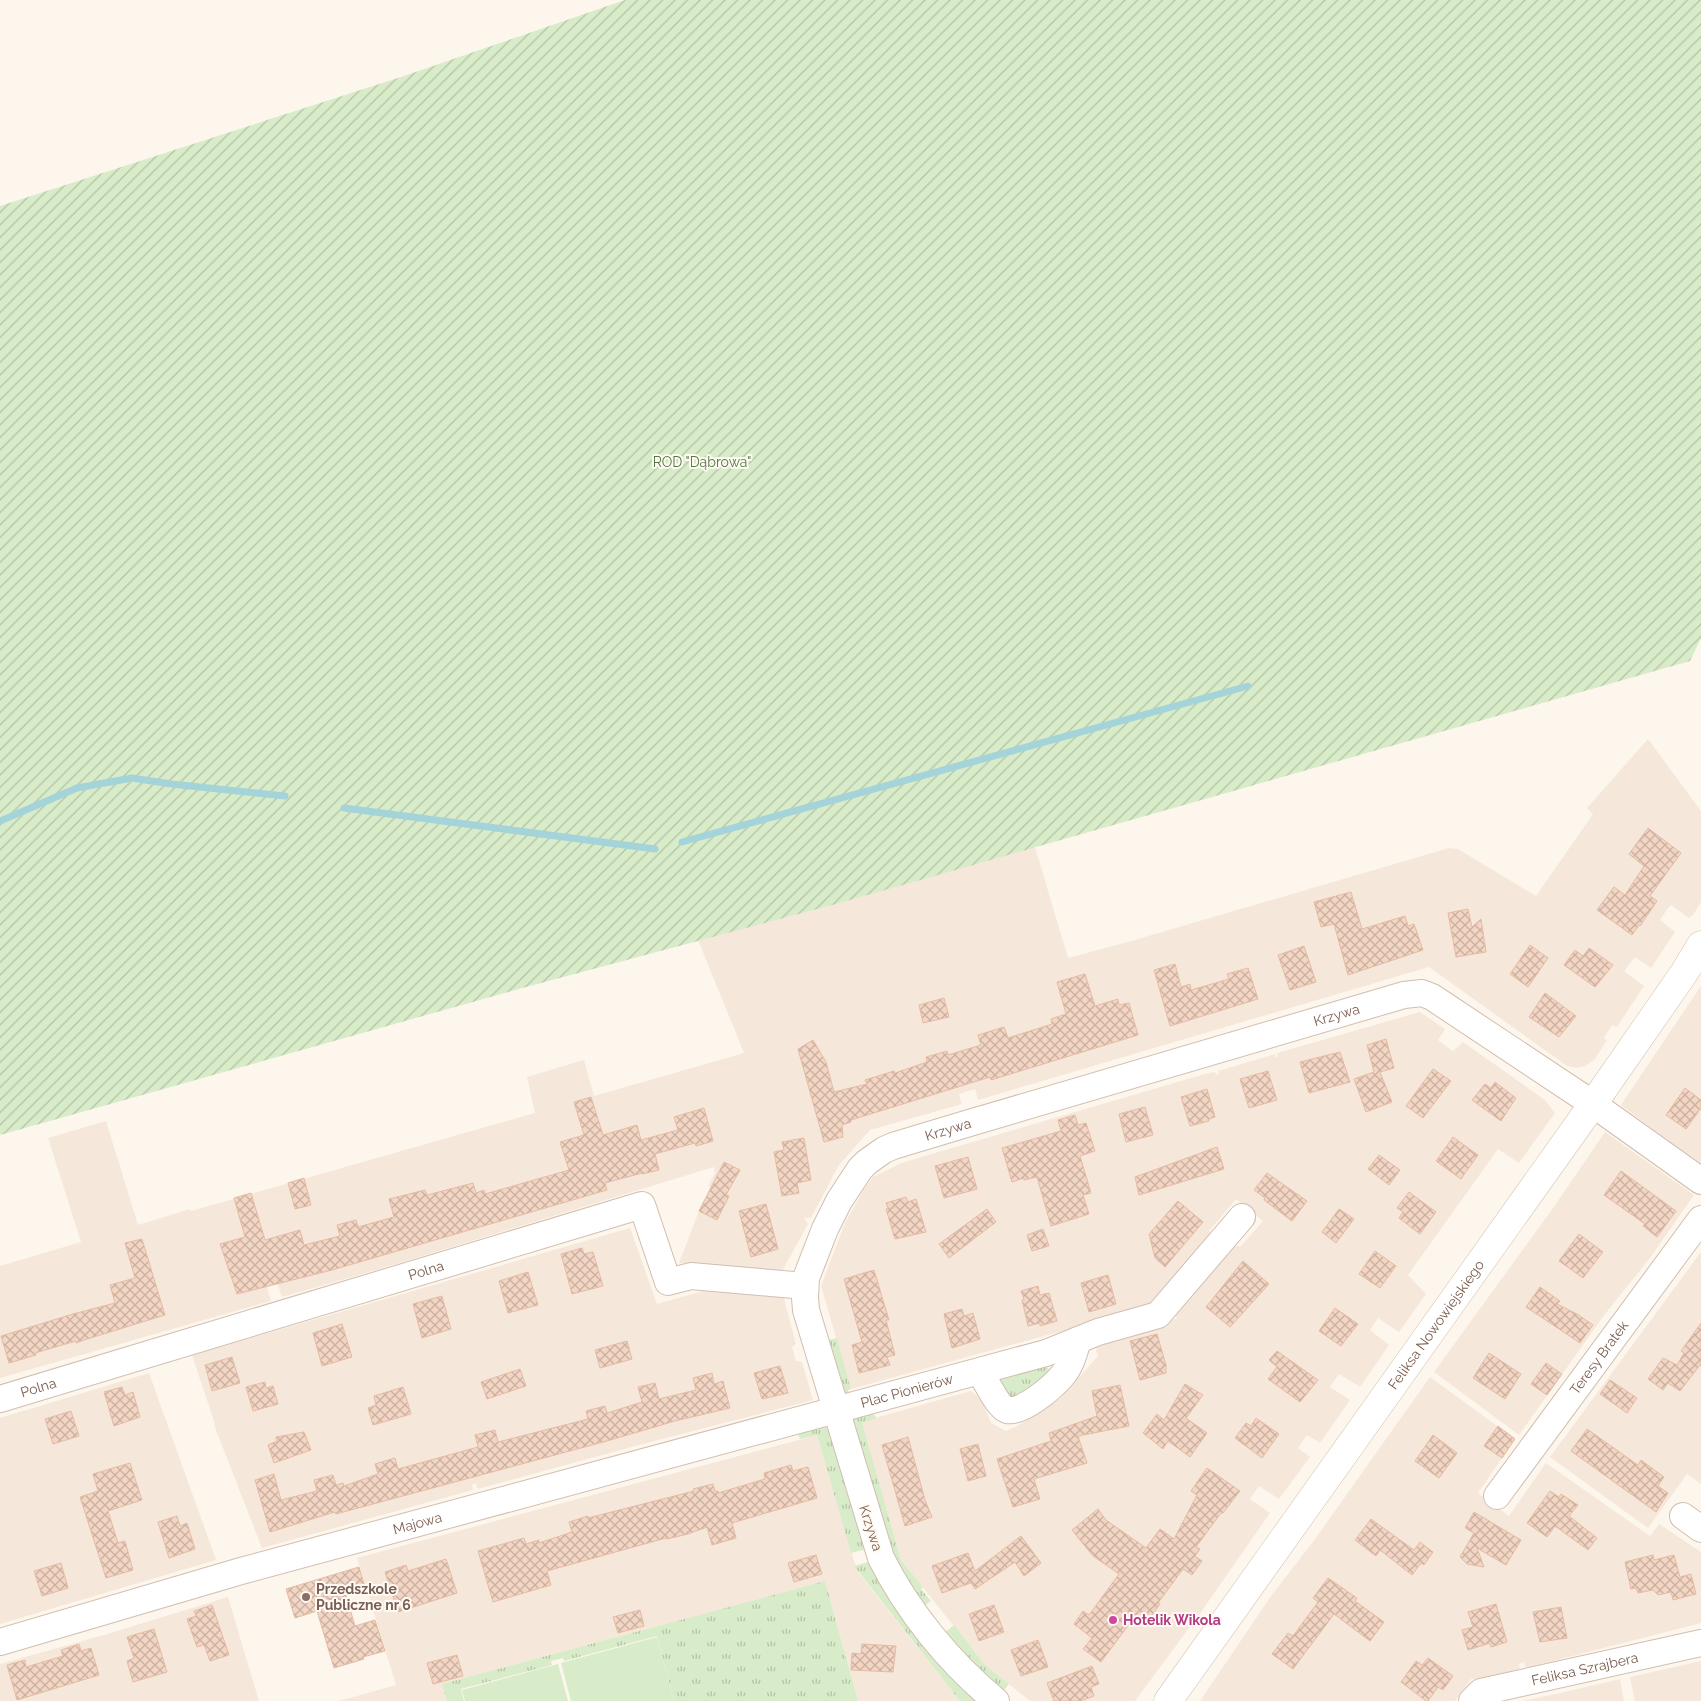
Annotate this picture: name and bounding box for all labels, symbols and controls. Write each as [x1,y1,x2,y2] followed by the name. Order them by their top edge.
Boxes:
[653,454,751,470] park label: ROD "Dąbrowa"
[1311,1001,1361,1029] street label: Krzywa
[923,1115,973,1144] street label: Krzywa
[406,1257,446,1283] street label: Polna
[1385,1257,1487,1392] street label: Feliksa Nowowiejskiego
[1567,1317,1632,1398] street label: Teresy Bratek
[859,1370,955,1411] street label: Plac Pionierów
[18,1374,58,1400] street label: Polna
[856,1503,886,1553] street label: Krzywa
[391,1509,444,1537] street label: Majowa
[316,1581,411,1613] place label: Przedszkole Publiczne nr 6
[300,1591,312,1603] marker: Przedszkole Publiczne nr 6
[1123,1612,1221,1628] place label: Hotelik Wikola
[1107,1614,1119,1626] marker: Hotelik Wikola
[1530,1649,1640,1689] street label: Feliksa Szrajbera

